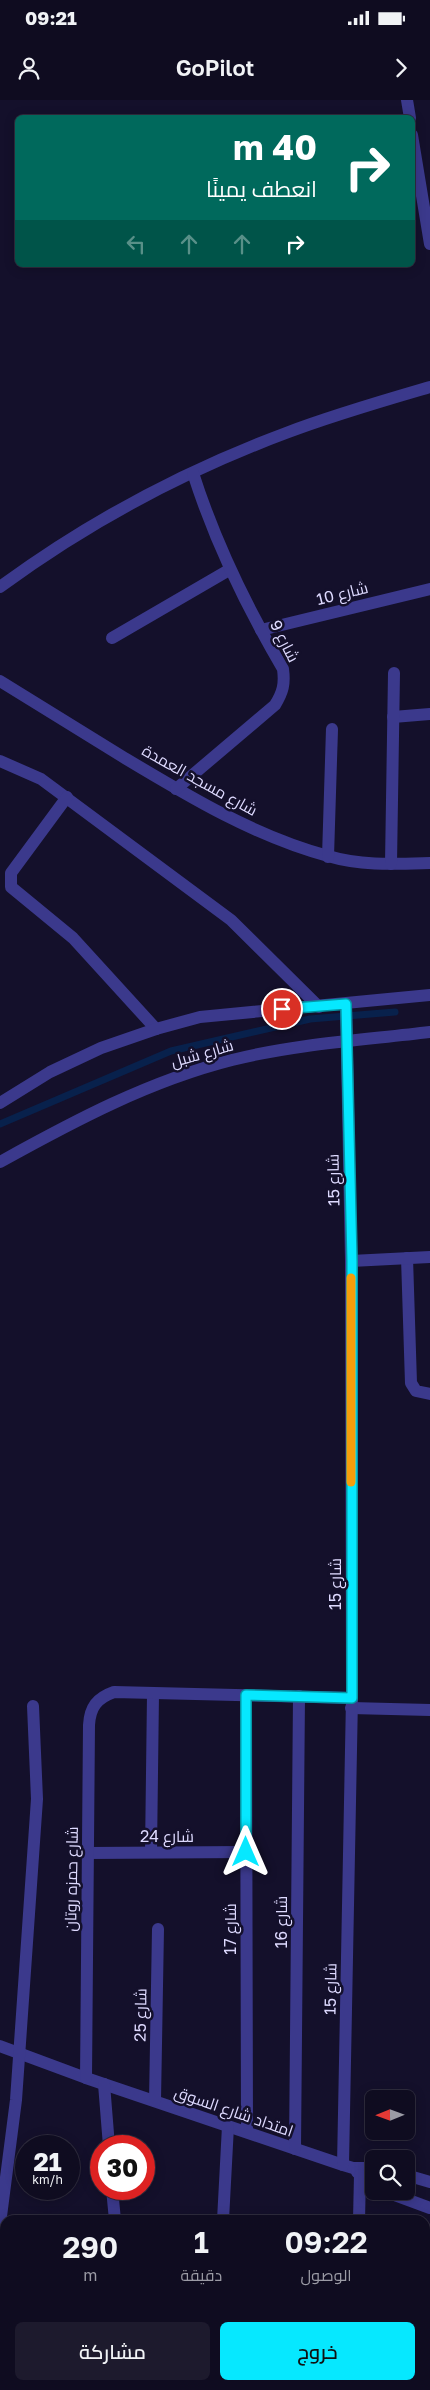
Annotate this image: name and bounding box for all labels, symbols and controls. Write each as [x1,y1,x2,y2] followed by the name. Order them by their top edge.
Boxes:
[25,6,77,29] text: 09:21
[15,54,43,82] icon: person
[176,54,254,81] text: GoPilot
[387,54,415,82] icon: forward
[233,126,317,168] text: 40 m
[335,135,400,200] icon: right
[206,175,317,202] text: انعطف يمينًا
[122,230,150,258] icon: left
[175,230,203,258] icon: ahead
[228,230,256,258] icon: ahead
[281,230,309,258] icon: right
[314,577,370,611] street label: شارع 10
[264,617,304,666] street label: شارع 9
[138,740,261,822] street label: شارع مسجد العمدة
[261,988,303,1030] pin
[268,995,296,1023] icon: arrive
[168,1035,236,1073] street label: شارع شبل
[323,1154,345,1206] street label: شارع 15
[325,1558,347,1610] street label: شارع 15
[219,1825,271,1877] position arrow
[60,1826,84,1932] street label: شارع حمزه روتان
[140,1826,194,1848] street label: شارع 24
[271,1896,293,1948] street label: شارع 16
[220,1903,242,1955] street label: شارع 17
[320,1963,342,2015] street label: شارع 15
[130,1988,152,2042] street label: شارع 25
[171,2081,296,2143] street label: امتداد شارع السوق
[365,2090,415,2140] north arrow
[365,2090,415,2200] map controls
[90,2135,155,2200] speed limit sign: 30
[33,2146,62,2177] text: 21
[365,2150,415,2200] button: search
[32,2172,63,2187] text: km/h
[194,2224,209,2260] text: 1
[285,2224,368,2260] text: 09:22
[62,2229,118,2265] text: 290
[83,2265,97,2285] text: m
[181,2265,222,2285] text: دقيقة
[301,2265,352,2285] text: الوصول
[15,2322,210,2380] button: مشاركة
[220,2322,415,2380] button: خروج

